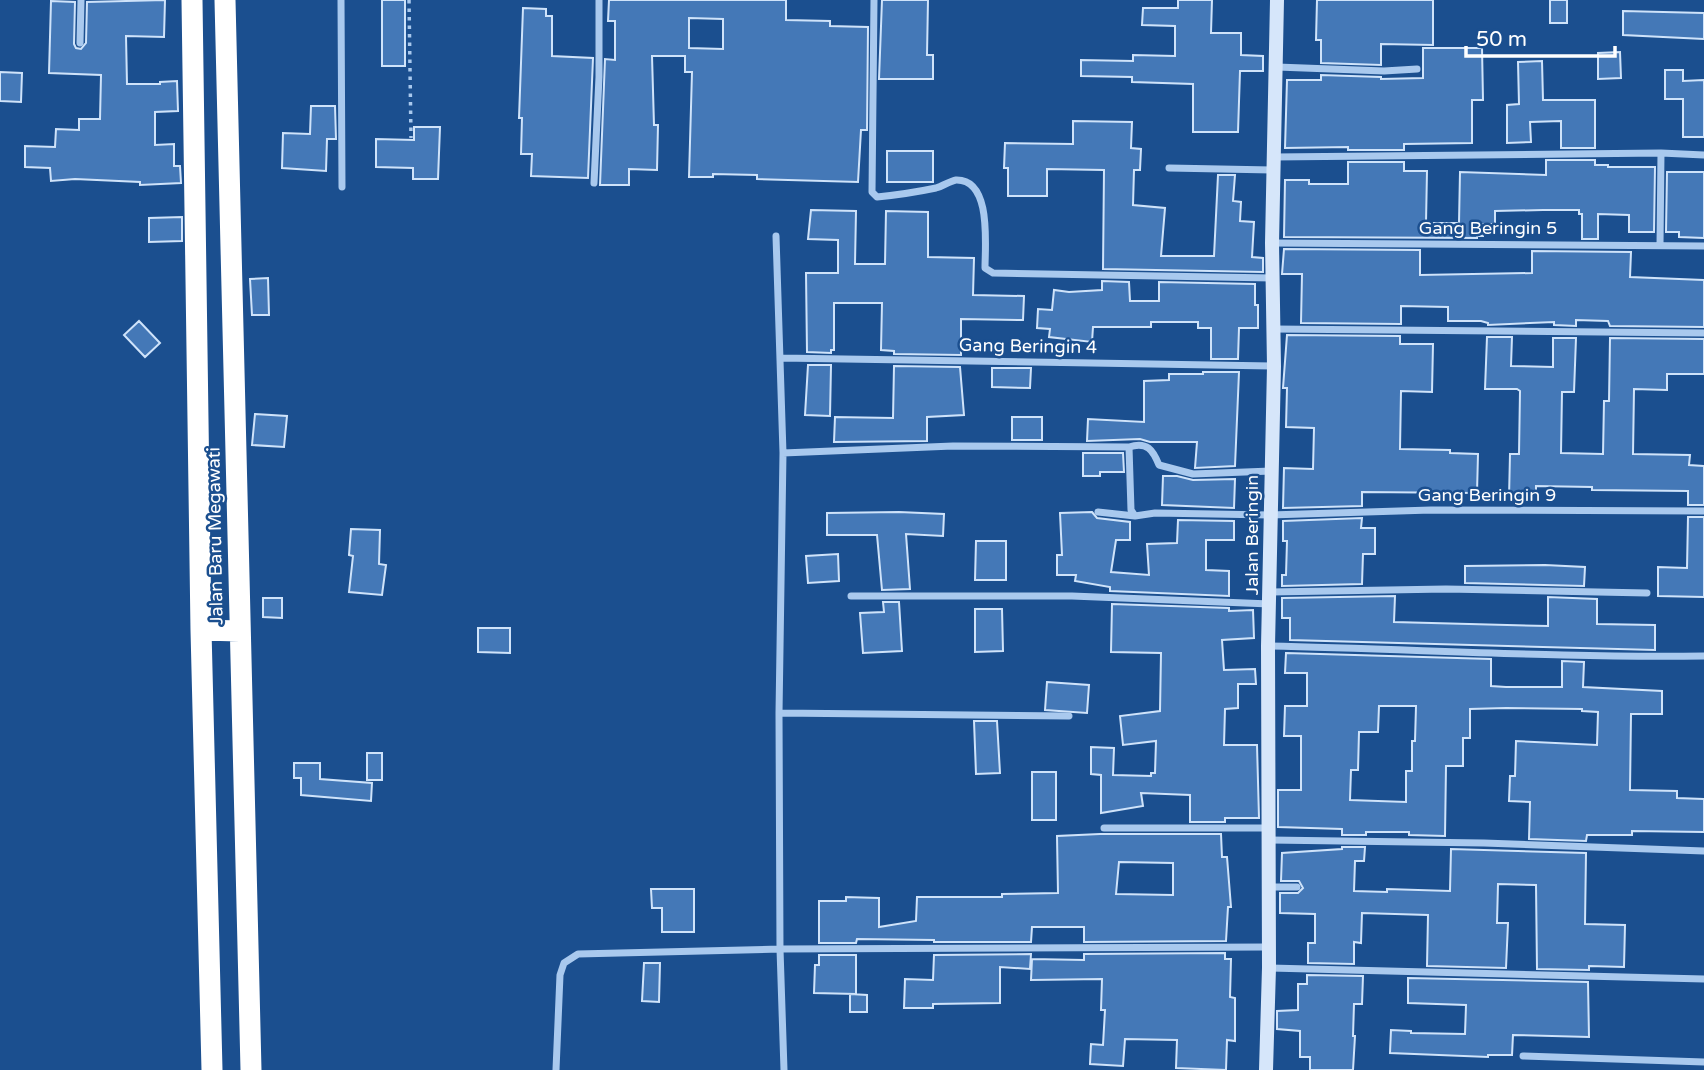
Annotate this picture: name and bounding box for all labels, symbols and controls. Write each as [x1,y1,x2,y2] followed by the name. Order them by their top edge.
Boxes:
[1466,14,1615,58] scale bar
[1476,27,1527,52] text: 50 m
[1419,217,1557,239] street label: Gang Beringin 5
[959,334,1097,358] street label: Gang Beringin 4
[202,447,228,625] street label: Jalan Baru Megawati
[1241,475,1263,595] street label: Jalan Beringin
[1418,484,1556,506] street label: Gang Beringin 9

